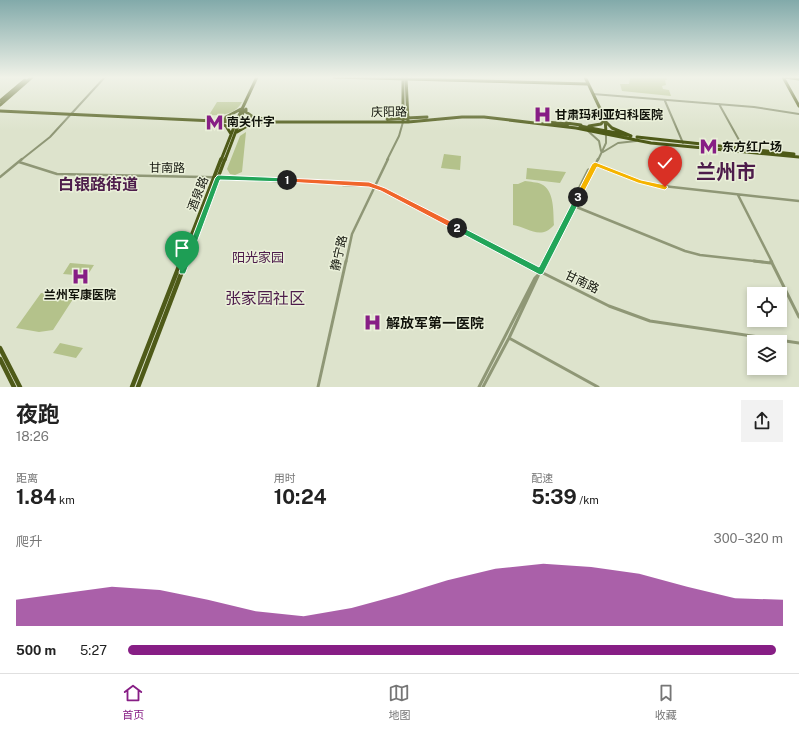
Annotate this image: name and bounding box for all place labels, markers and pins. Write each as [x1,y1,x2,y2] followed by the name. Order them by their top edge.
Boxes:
[532,105,552,125] hospital icon: 甘肃玛利亚妇科医院
[555,108,663,122] place label: 甘肃玛利亚妇科医院
[204,112,224,132] metro station icon: 南关什字
[227,115,275,129] place label: 南关什字
[699,137,719,157] metro station icon: 东方红广场
[722,140,782,154] place label: 东方红广场
[648,146,682,187] pin
[277,170,297,190] pin: 1
[568,187,588,207] pin: 3
[447,218,467,238] pin: 2
[165,231,199,272] pin
[70,266,90,286] hospital icon: 兰州军康医院
[44,288,116,302] place label: 兰州军康医院
[363,313,383,333] hospital icon: 解放军第一医院
[386,315,484,331] place label: 解放军第一医院

